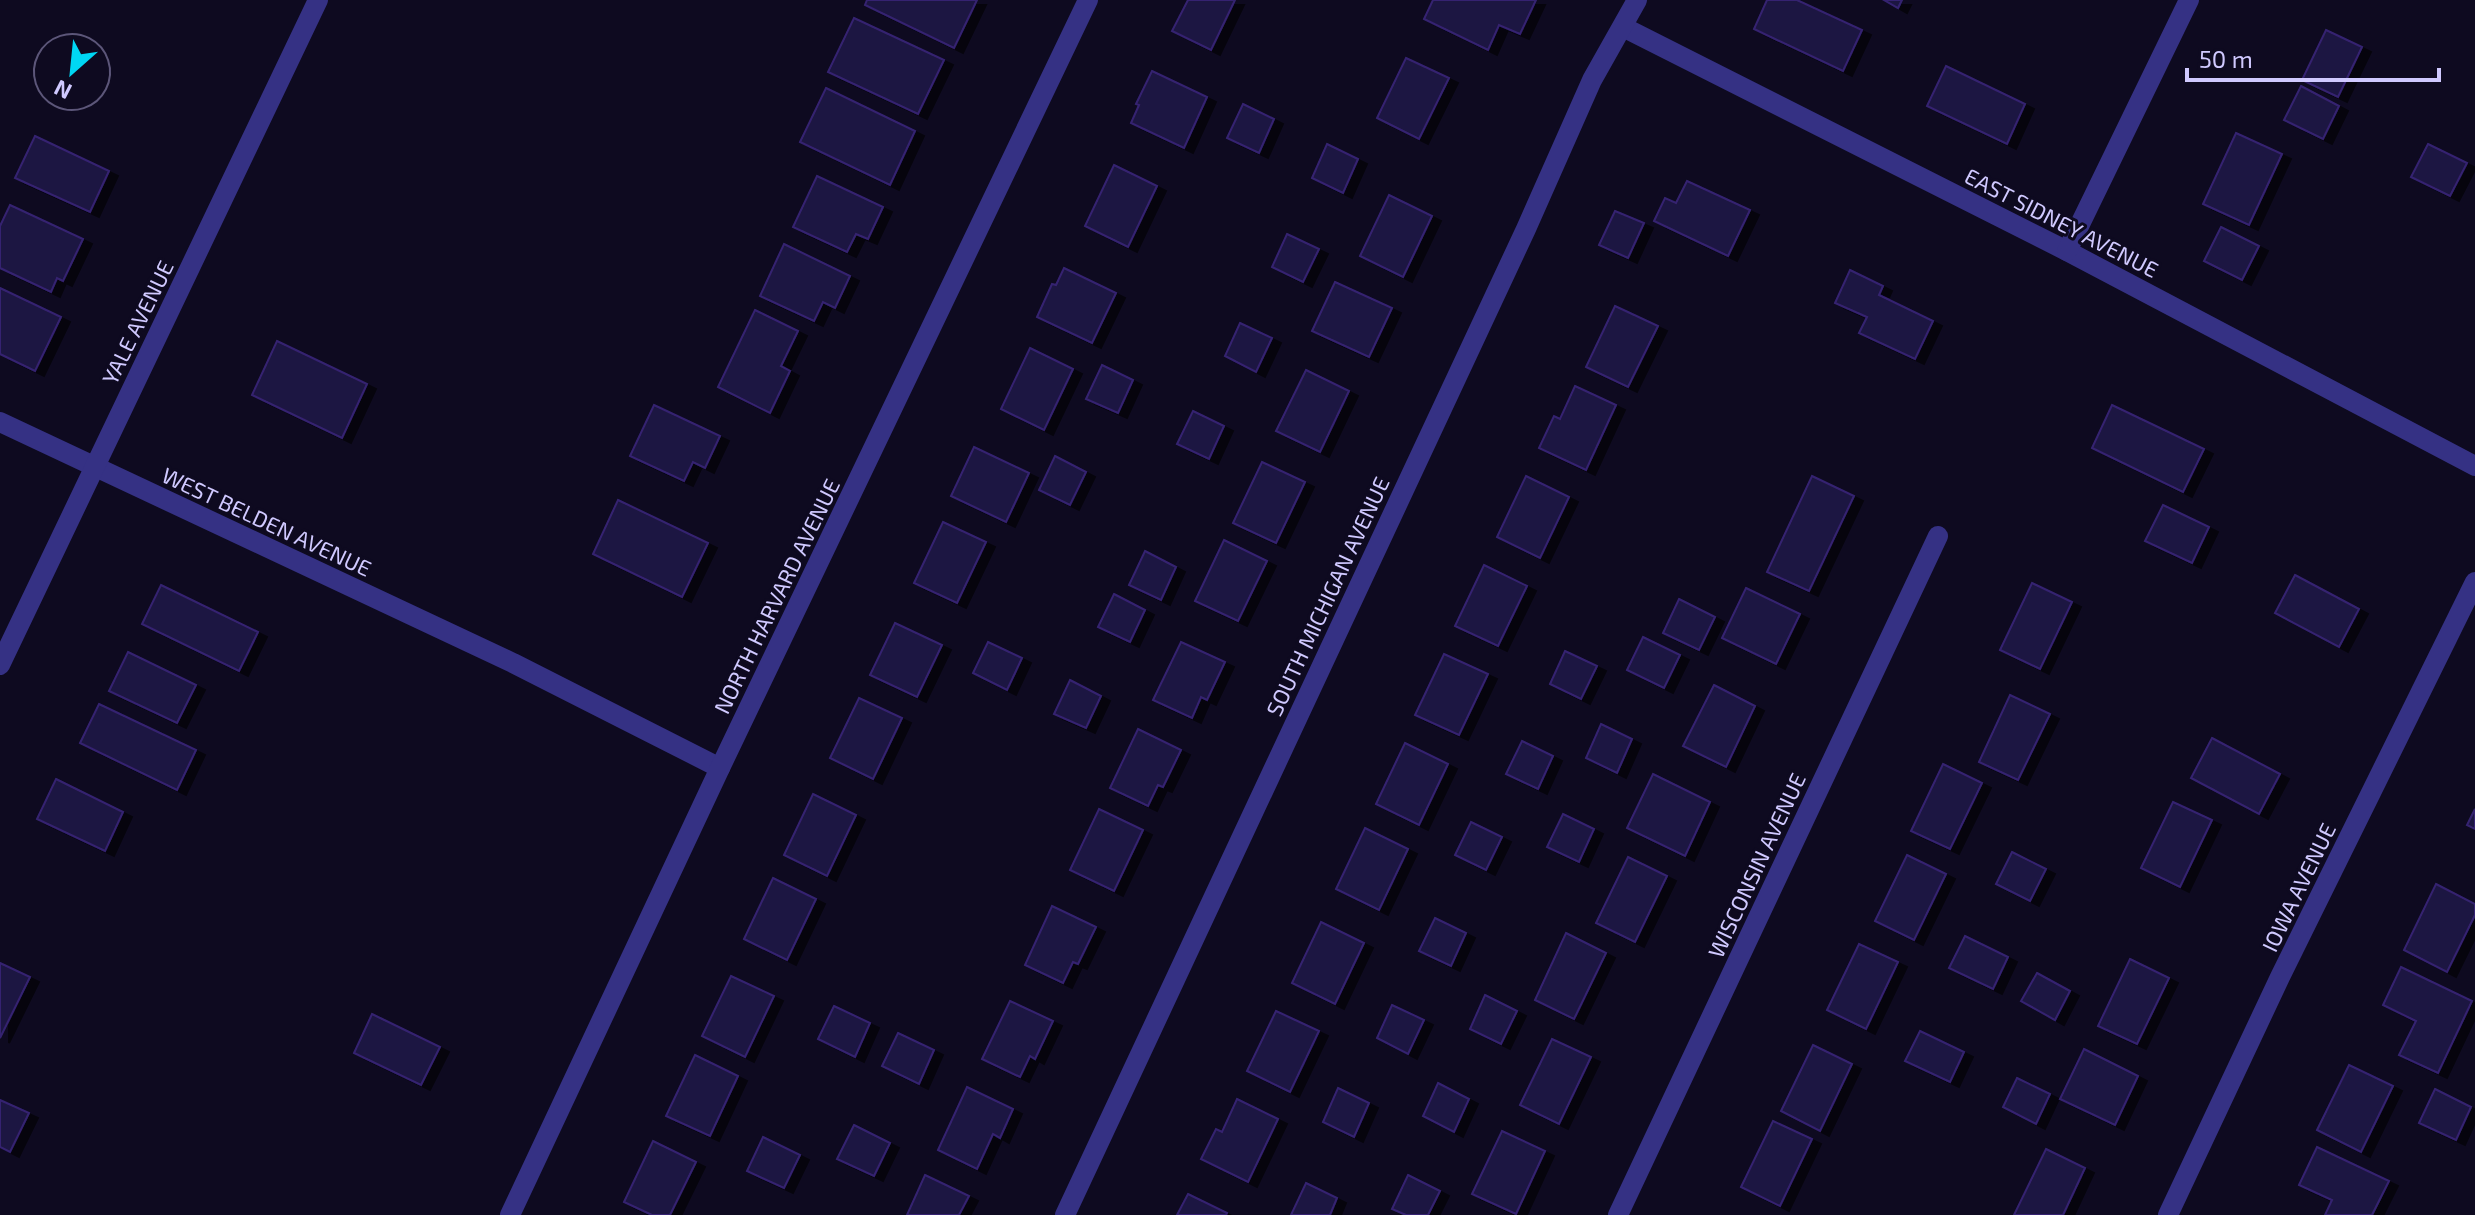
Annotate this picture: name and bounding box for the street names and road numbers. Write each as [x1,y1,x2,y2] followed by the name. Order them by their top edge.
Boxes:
[1961,162,2163,282] street label: EAST SIDNEY AVENUE
[96,256,178,388] street label: YALE AVENUE
[158,461,376,581] street label: WEST BELDEN AVENUE
[1260,472,1394,720] street label: SOUTH MICHIGAN AVENUE
[708,474,844,718] street label: NORTH HARVARD AVENUE
[1702,769,1810,961] street label: WISCONSIN AVENUE
[2256,819,2340,955] street label: IOWA AVENUE

